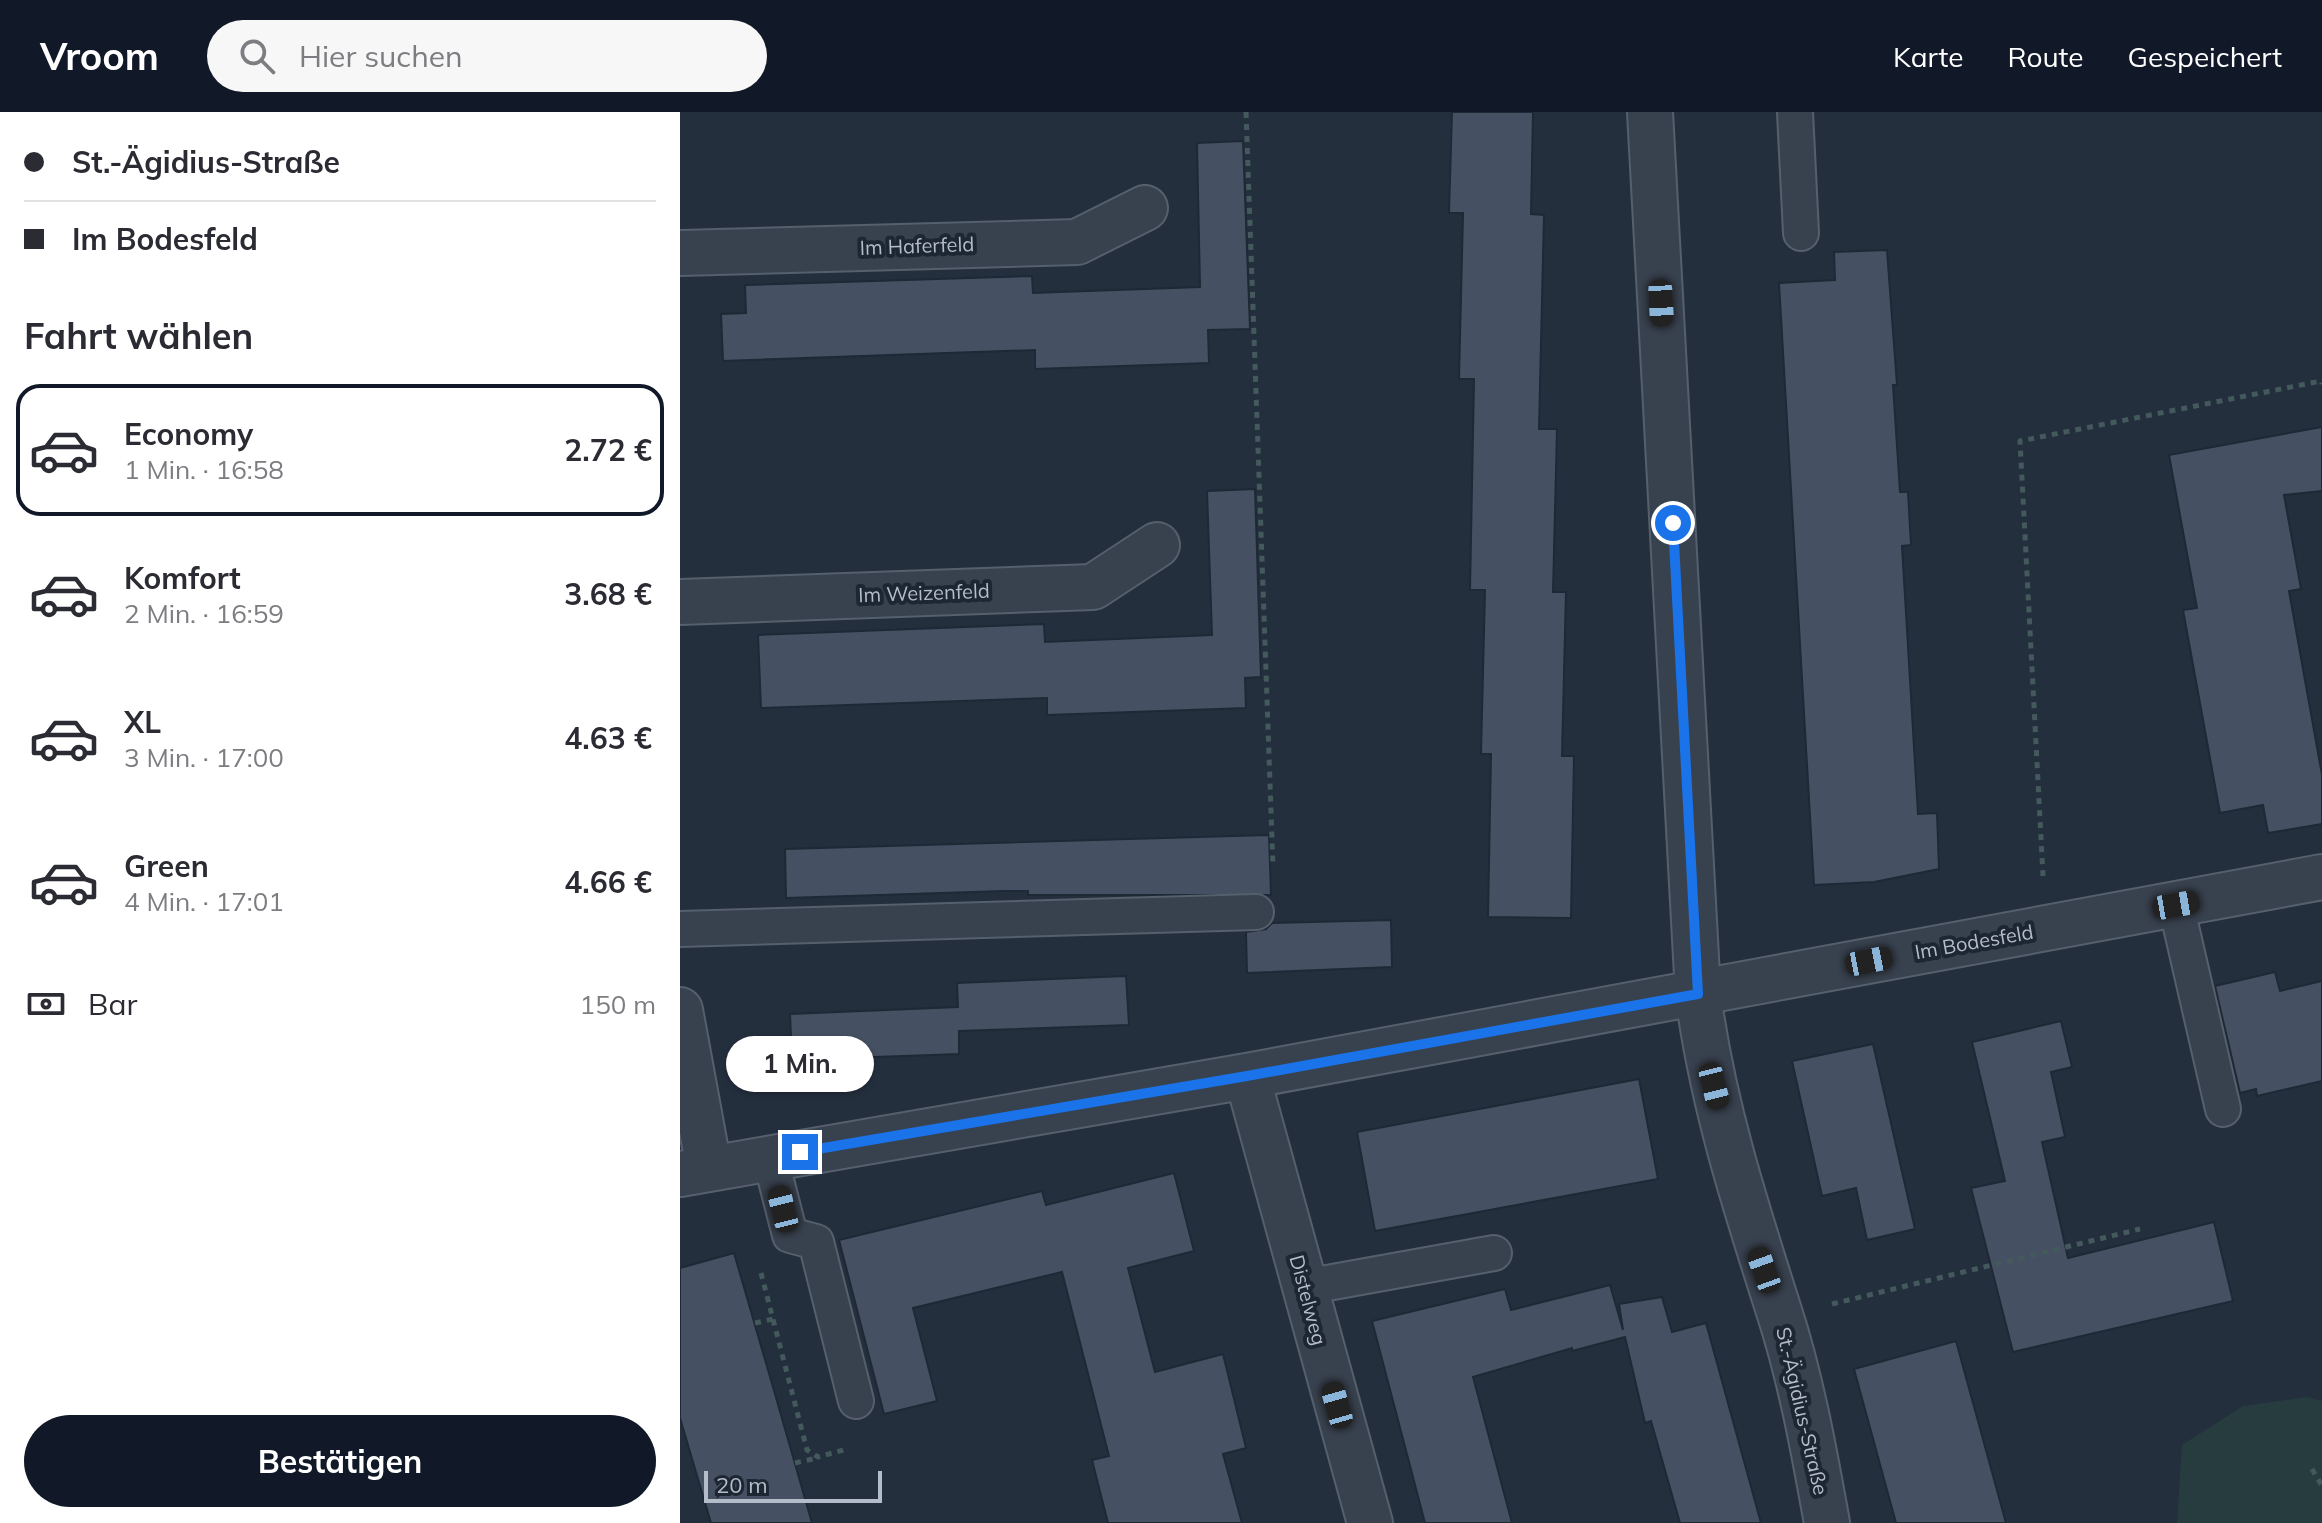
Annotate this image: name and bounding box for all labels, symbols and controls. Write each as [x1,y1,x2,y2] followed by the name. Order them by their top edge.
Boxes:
[207,20,767,92] search box
[40,32,159,80] text: Vroom
[235,34,279,78] icon: search
[299,37,463,75] text: Hier suchen
[1893,39,1963,74] text: Karte
[2007,39,2084,74] text: Route
[2128,39,2282,74] text: Gespeichert
[72,143,340,181] text: St.-Ägidius-Straße
[72,220,258,258] text: Im Bodesfeld
[859,231,975,260] street label: Im Haferfeld
[1648,278,1674,328] car
[24,313,253,358] text: Fahrt wählen
[28,414,100,486] icon: car
[124,415,253,453] text: Economy
[564,431,652,469] text: 2.72 €
[124,453,284,486] text: 1 Min. · 16:58
[1655,505,1691,541] route start
[28,558,100,630] icon: car
[124,559,241,597] text: Komfort
[564,575,652,613] text: 3.68 €
[858,578,990,607] street label: Im Weizenfeld
[124,597,284,630] text: 2 Min. · 16:59
[28,702,100,774] icon: car
[124,703,161,741] text: XL
[564,719,652,757] text: 4.63 €
[124,741,284,774] text: 3 Min. · 17:00
[28,846,100,918] icon: car
[124,847,209,885] text: Green
[564,863,652,901] text: 4.66 €
[124,885,284,918] text: 4 Min. · 17:01
[2150,889,2202,921] car
[1913,919,2035,964] street label: Im Bodesfeld
[1843,945,1895,977] car
[24,982,68,1026] icon: cash
[88,985,137,1023] text: Bar
[580,988,656,1021] text: 150 m
[726,1036,874,1092] callout: 1 Min.
[763,1047,837,1080] text: 1 Min.
[1697,1060,1731,1112] car
[782,1134,818,1170] route end
[766,1183,800,1235] car
[1745,1243,1783,1297] car
[1284,1252,1332,1348] street label: Distelweg
[1771,1325,1834,1497] street label: St.-Ägidius-Straße
[1319,1379,1355,1431] car
[24,1415,656,1507] button: Bestätigen
[704,1467,882,1503] scale bar
[716,1471,767,1499] text: 20 m

